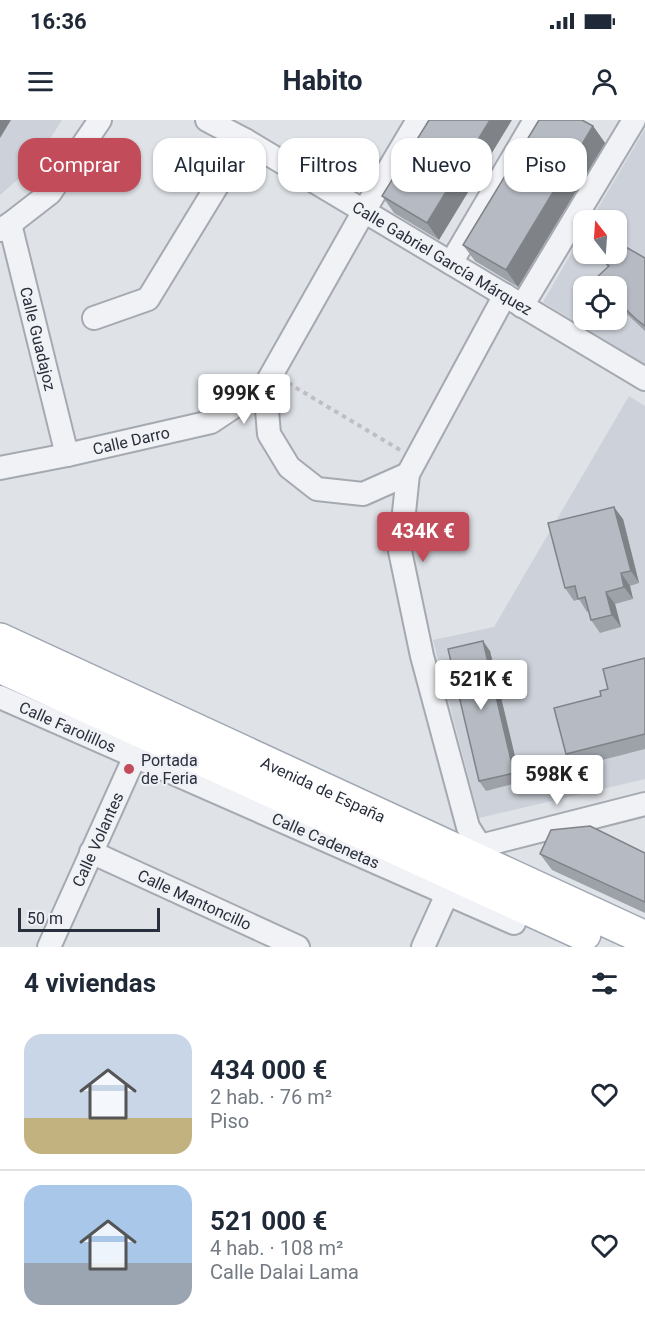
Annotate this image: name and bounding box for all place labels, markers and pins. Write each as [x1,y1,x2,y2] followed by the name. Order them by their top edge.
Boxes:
[195,374,293,425] pin: 999K €
[374,512,472,563] pin: 434K €
[432,660,530,711] pin: 521K €
[141,751,198,788] place label: Portada de Feria
[508,755,606,806] pin: 598K €
[122,762,136,776] marker: Portada de Feria

